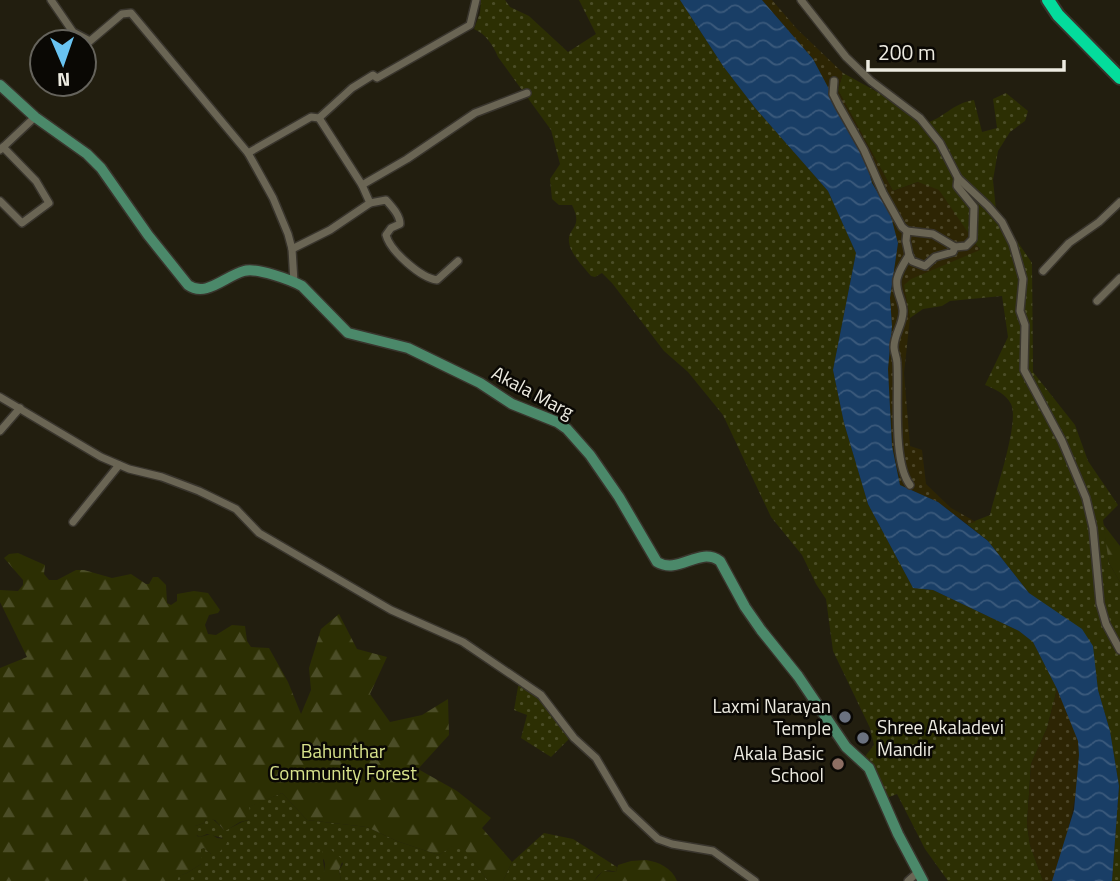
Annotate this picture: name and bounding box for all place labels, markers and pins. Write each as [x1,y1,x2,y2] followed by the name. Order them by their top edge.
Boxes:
[712,691,831,742] place label: Laxmi Narayan Temple
[837,709,853,725] marker: Laxmi Narayan Temple
[877,712,1004,763] place label: Shree Akaladevi Mandir
[855,730,871,746] marker: Shree Akaladevi Mandir
[734,738,824,789] place label: Akala Basic School
[830,756,846,772] marker: Akala Basic School

